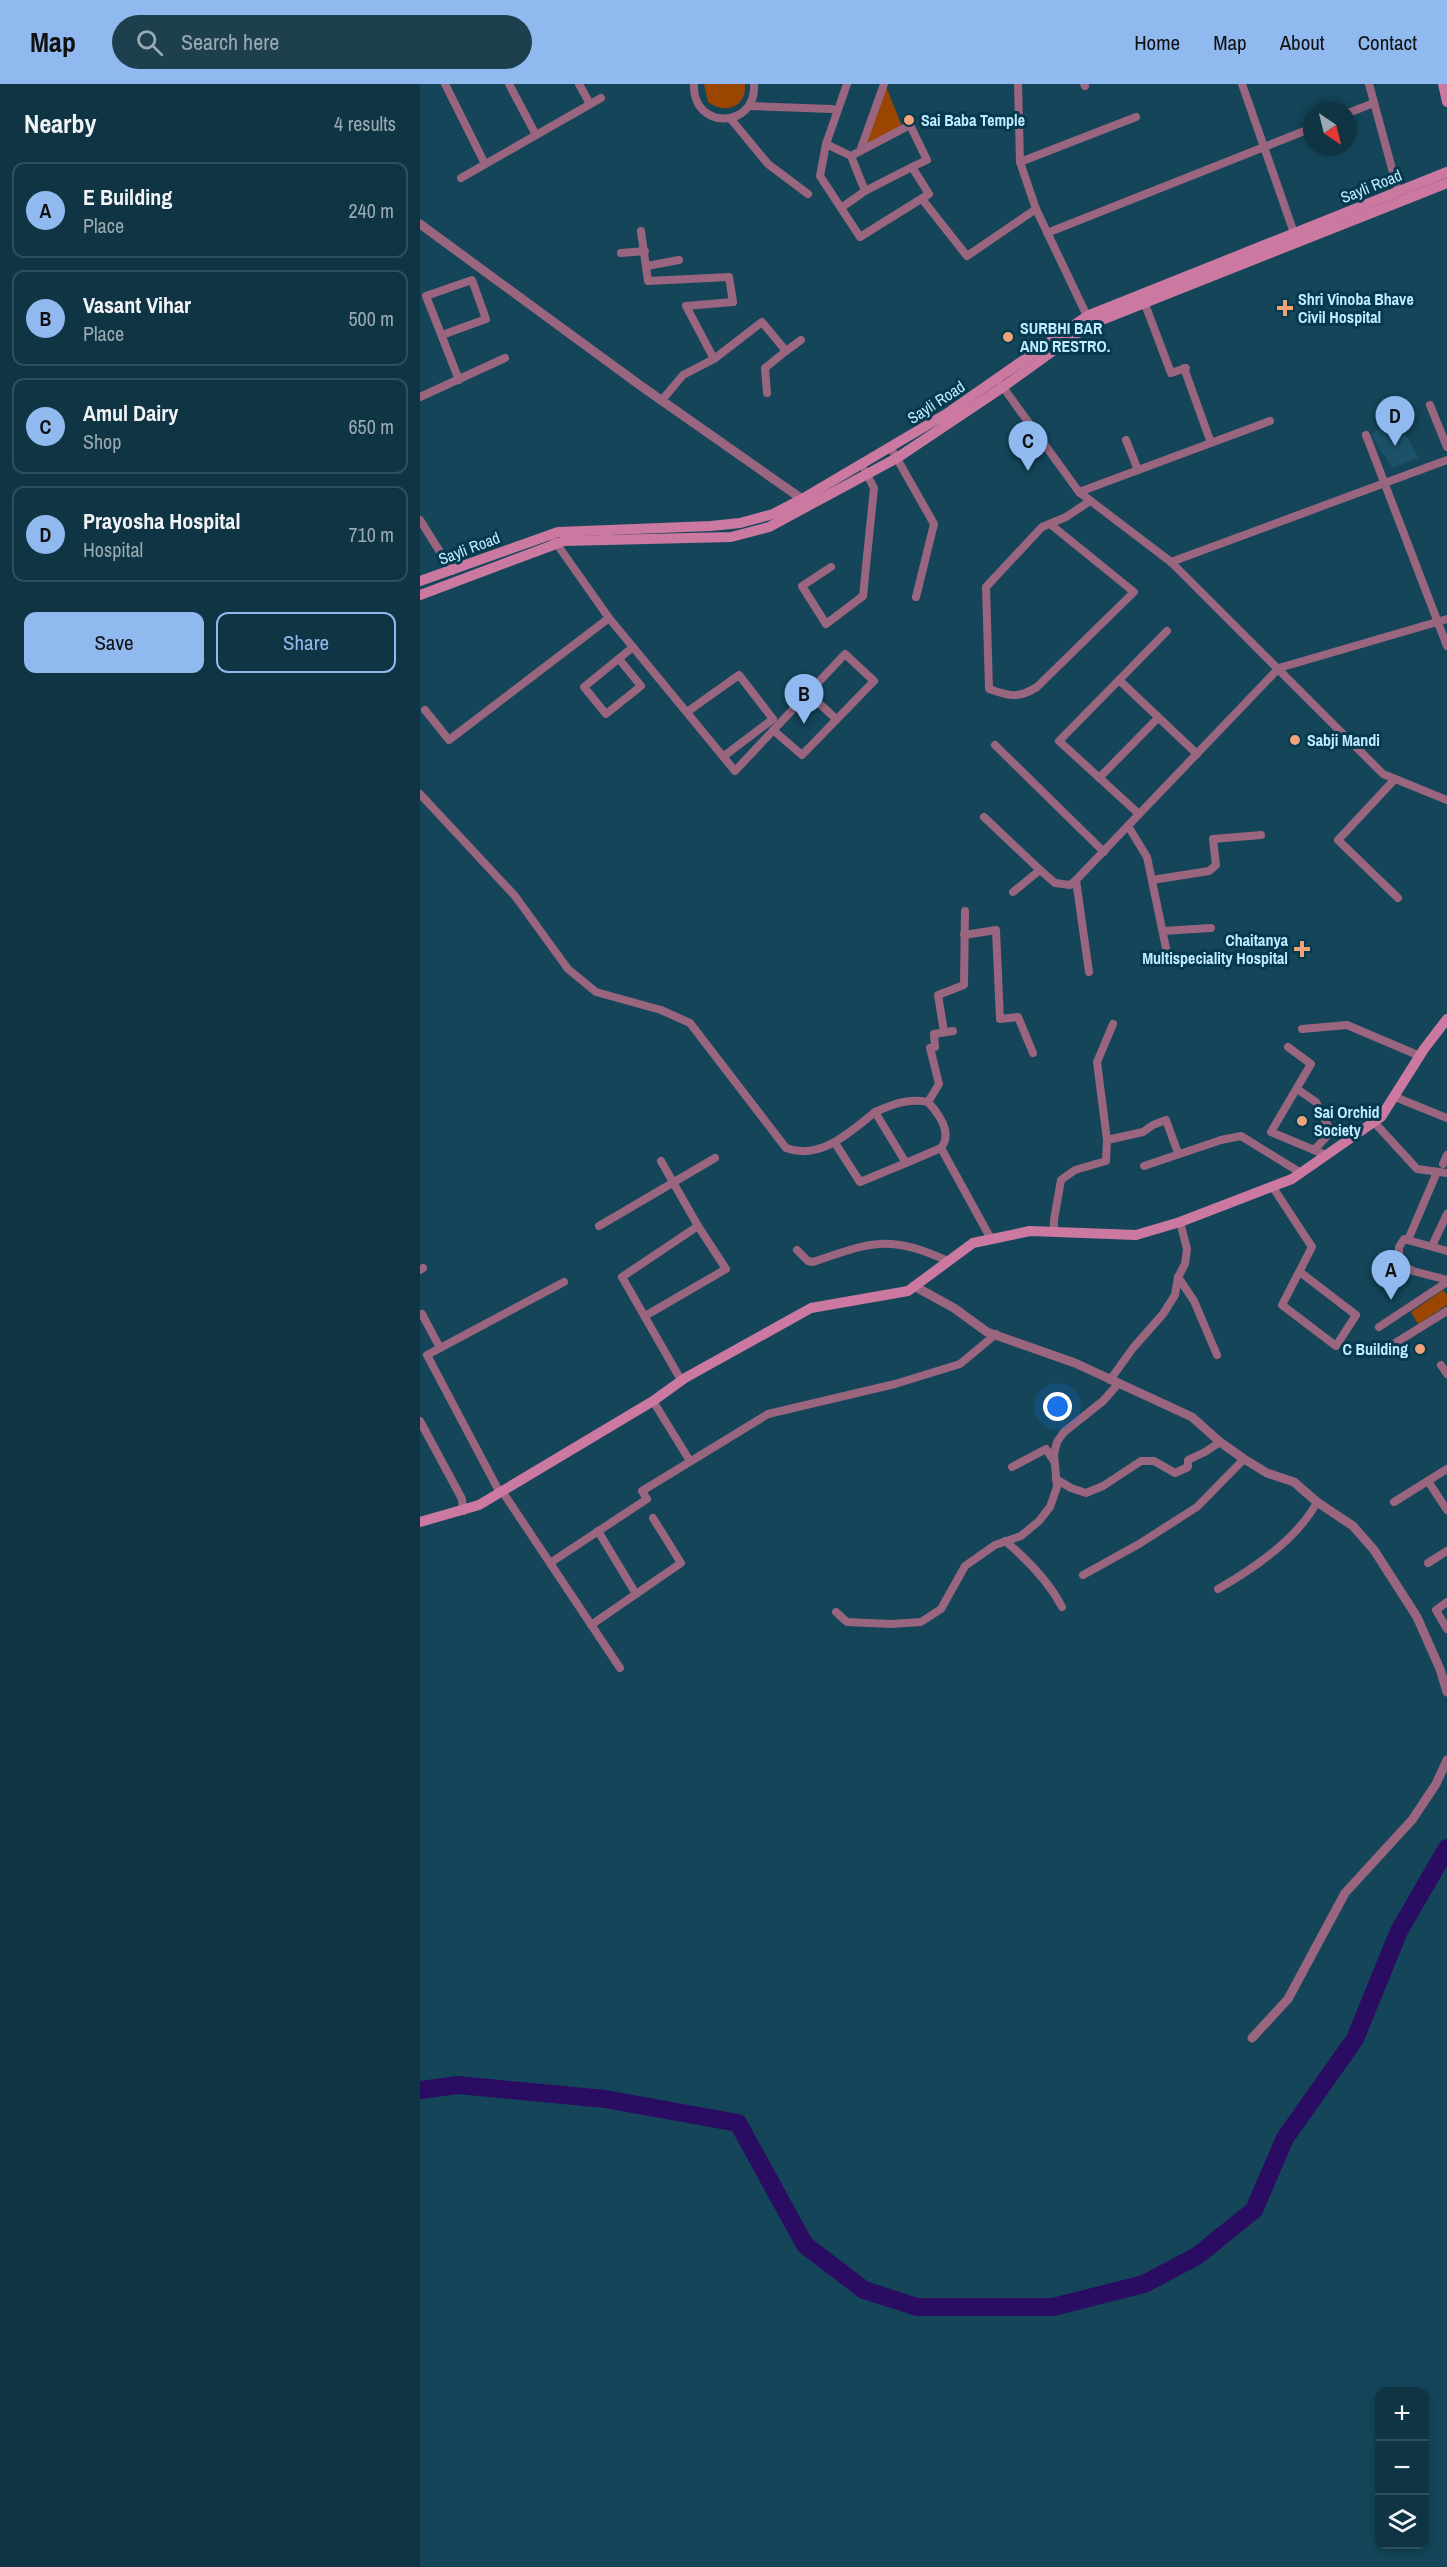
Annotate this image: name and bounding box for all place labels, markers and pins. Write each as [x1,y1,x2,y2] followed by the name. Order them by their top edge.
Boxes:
[921,109,1025,131] place label: Sai Baba Temple
[902,113,916,127] marker: Sai Baba Temple
[1298,288,1414,328] place label: Shri Vinoba Bhave Civil Hospital
[1276,299,1294,317] marker: Shri Vinoba Bhave Civil Hospital
[1020,317,1110,357] place label: SURBHI BAR AND RESTRO.
[1001,330,1015,344] marker: SURBHI BAR AND RESTRO.
[1376,396,1414,446] pin: D
[1008,422,1048,471] pin: C
[784,674,824,724] pin: B
[1307,729,1380,751] place label: Sabji Mandi
[1288,733,1302,747] marker: Sabji Mandi
[1142,929,1289,969] place label: Chaitanya Multispeciality Hospital
[1293,940,1311,958] marker: Chaitanya Multispeciality Hospital
[1314,1101,1380,1141] place label: Sai Orchid Society
[1295,1114,1309,1128] marker: Sai Orchid Society
[1372,1250,1410,1300] pin: A
[1342,1338,1408,1360] place label: C Building
[1413,1342,1427,1356] marker: C Building

